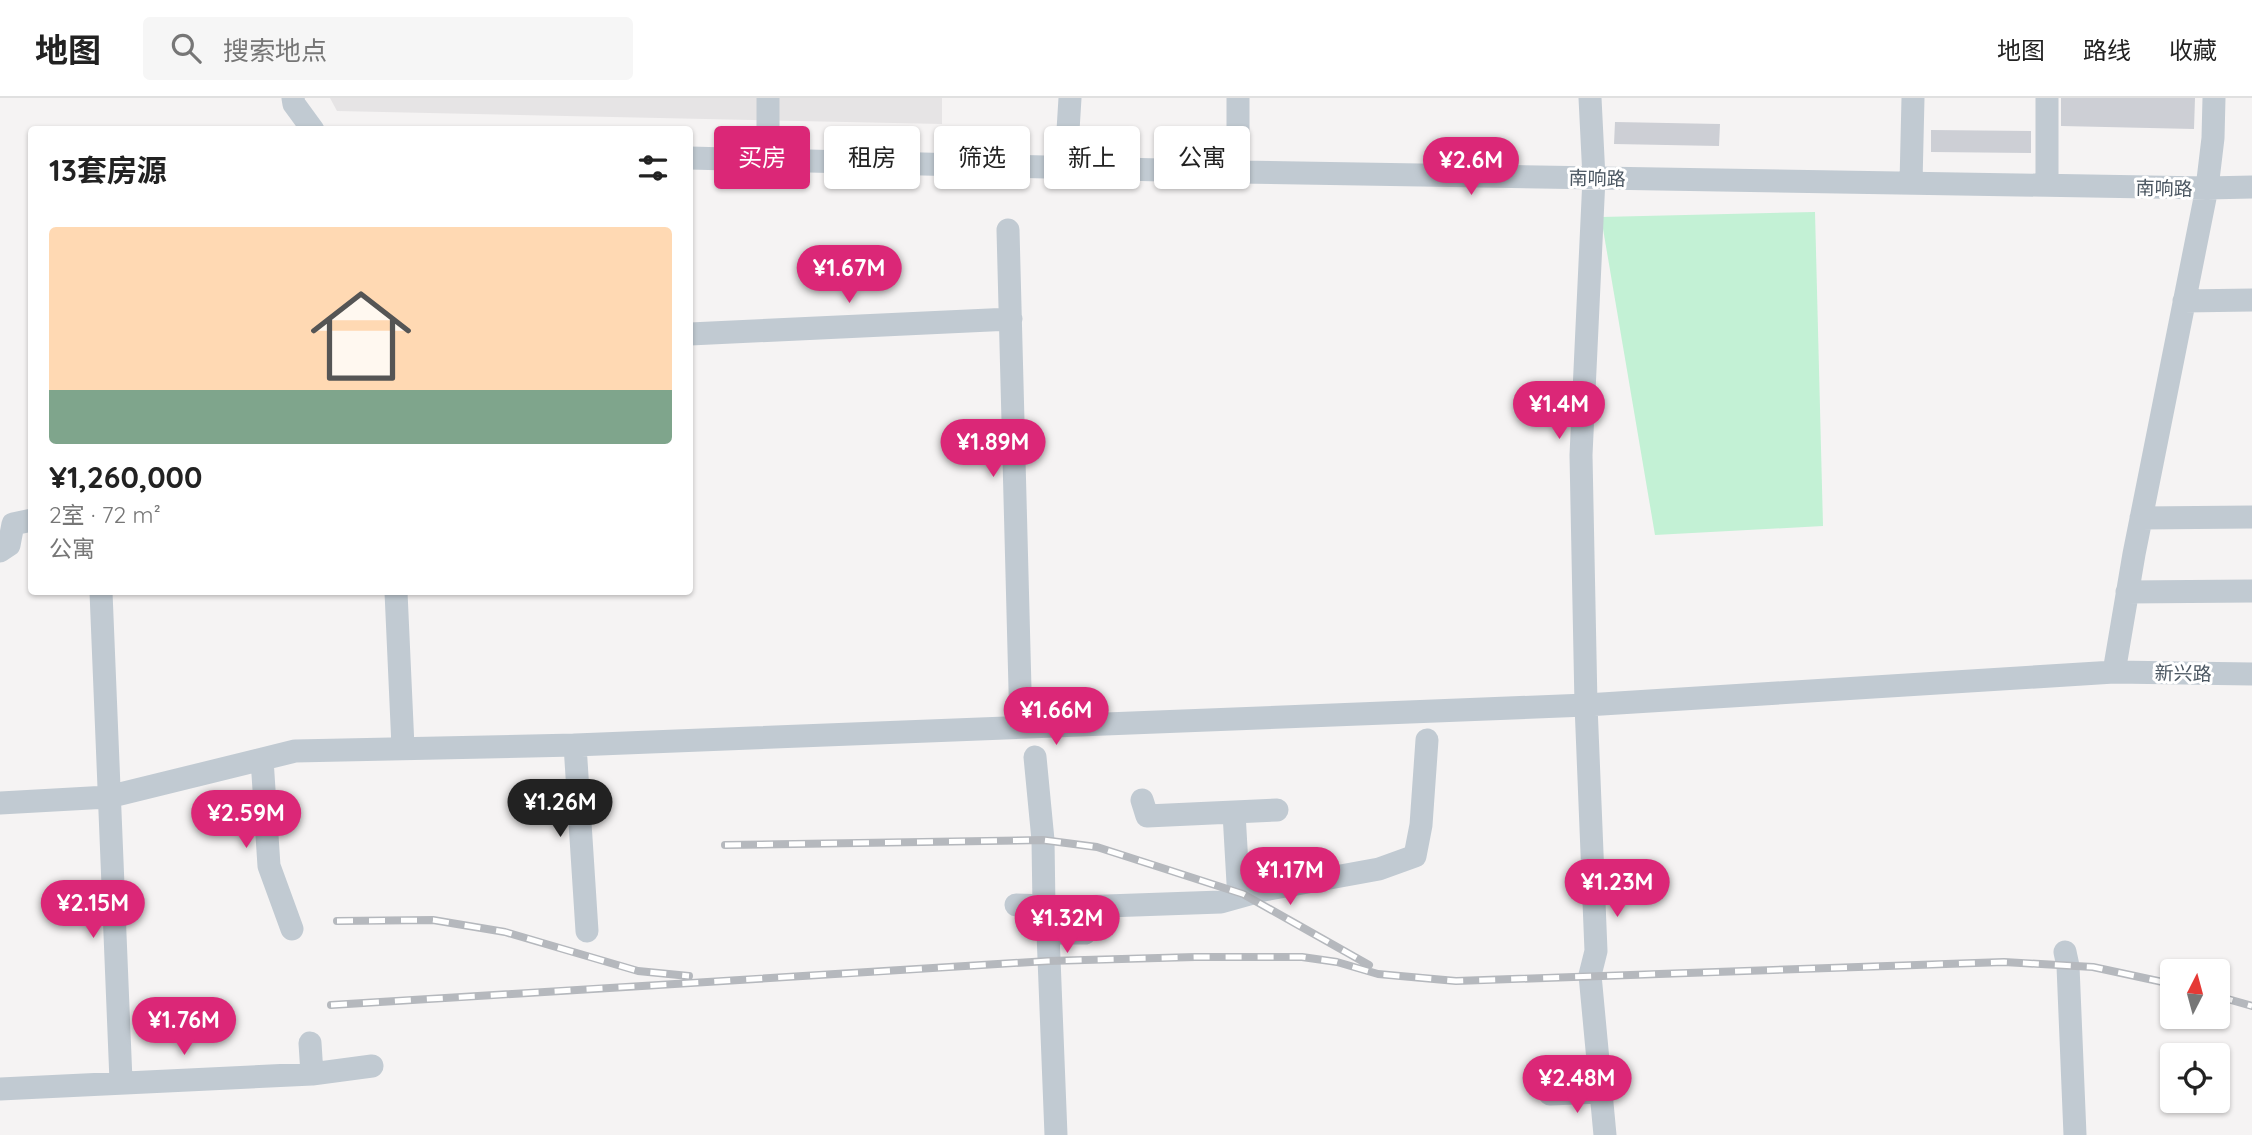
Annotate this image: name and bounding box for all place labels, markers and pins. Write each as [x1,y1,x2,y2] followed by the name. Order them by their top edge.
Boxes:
[1422,138,1520,197] pin: ¥2.6M
[792,246,906,305] pin: ¥1.67M
[1510,382,1608,441] pin: ¥1.4M
[936,420,1050,479] pin: ¥1.89M
[999,688,1113,747] pin: ¥1.66M
[503,780,617,839] pin: ¥1.26M
[189,790,303,850] pin: ¥2.59M
[1233,848,1347,907] pin: ¥1.17M
[1560,860,1674,919] pin: ¥1.23M
[36,880,150,940] pin: ¥2.15M
[1010,896,1124,955] pin: ¥1.32M
[127,998,241,1057] pin: ¥1.76M
[1520,1056,1634,1115] pin: ¥2.48M

